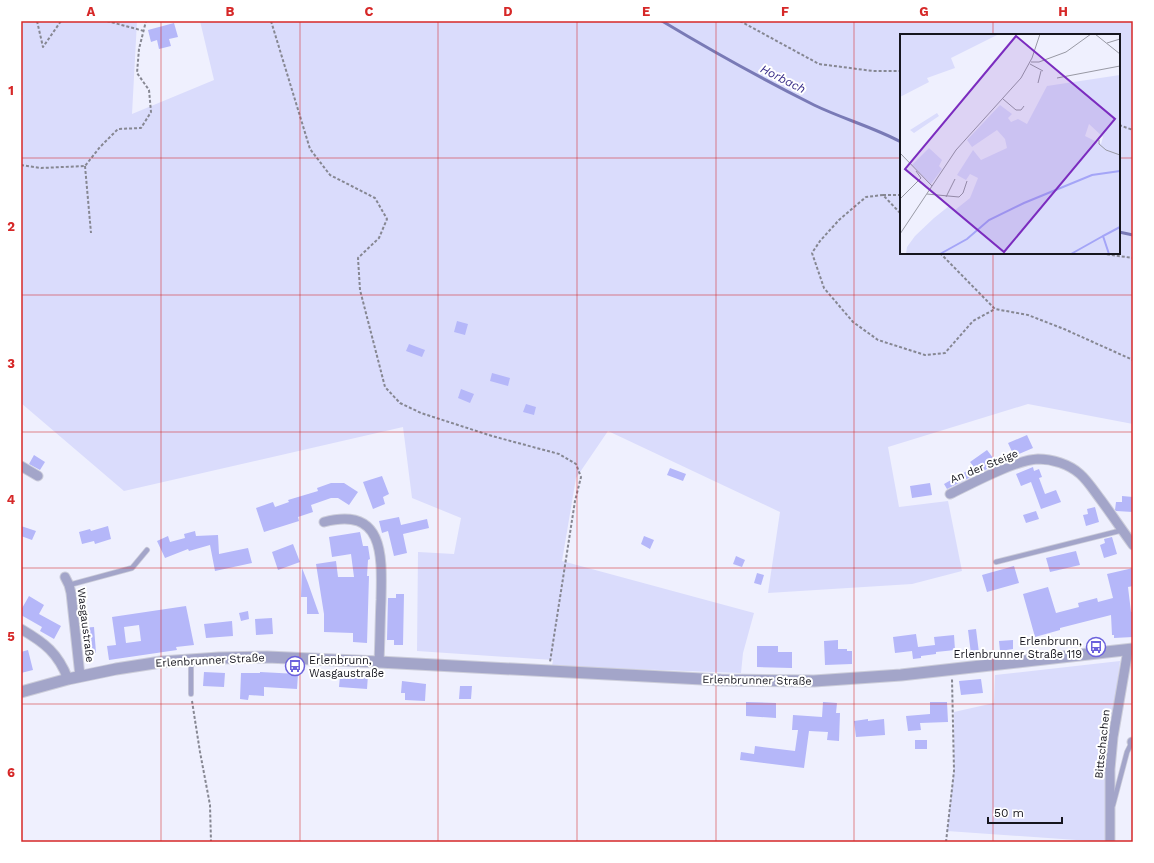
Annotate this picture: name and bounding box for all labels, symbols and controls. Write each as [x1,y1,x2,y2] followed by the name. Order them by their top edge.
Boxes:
[87,4,96,19] text: A
[226,4,235,19] text: B
[365,4,374,19] text: C
[503,4,513,19] text: D
[642,4,650,19] text: E
[781,4,789,19] text: F
[919,4,929,19] text: G
[1058,4,1068,19] text: H
[900,34,1120,254] inset map
[758,62,808,96] water label: Horbach
[8,83,14,98] text: 1
[7,219,15,234] text: 2
[7,356,15,371] text: 3
[948,447,1020,486] street label: An der Steige
[7,492,16,507] text: 4
[74,587,97,663] street label: Wasgaustraße
[7,629,15,644] text: 5
[954,635,1082,661] place label: Erlenbrunn, Erlenbrunner Straße 119
[1085,636,1107,658] bus stop icon: Erlenbrunn, Erlenbrunner Straße 119
[155,651,265,670] street label: Erlenbrunner Straße
[309,654,384,680] place label: Erlenbrunn, Wasgaustraße
[284,655,306,677] bus stop icon: Erlenbrunn, Wasgaustraße
[702,673,812,688] street label: Erlenbrunner Straße
[1092,709,1113,779] street label: Bittschachen
[7,765,15,780] text: 6
[988,799,1062,825] scale bar
[994,806,1024,820] text: 50 m

